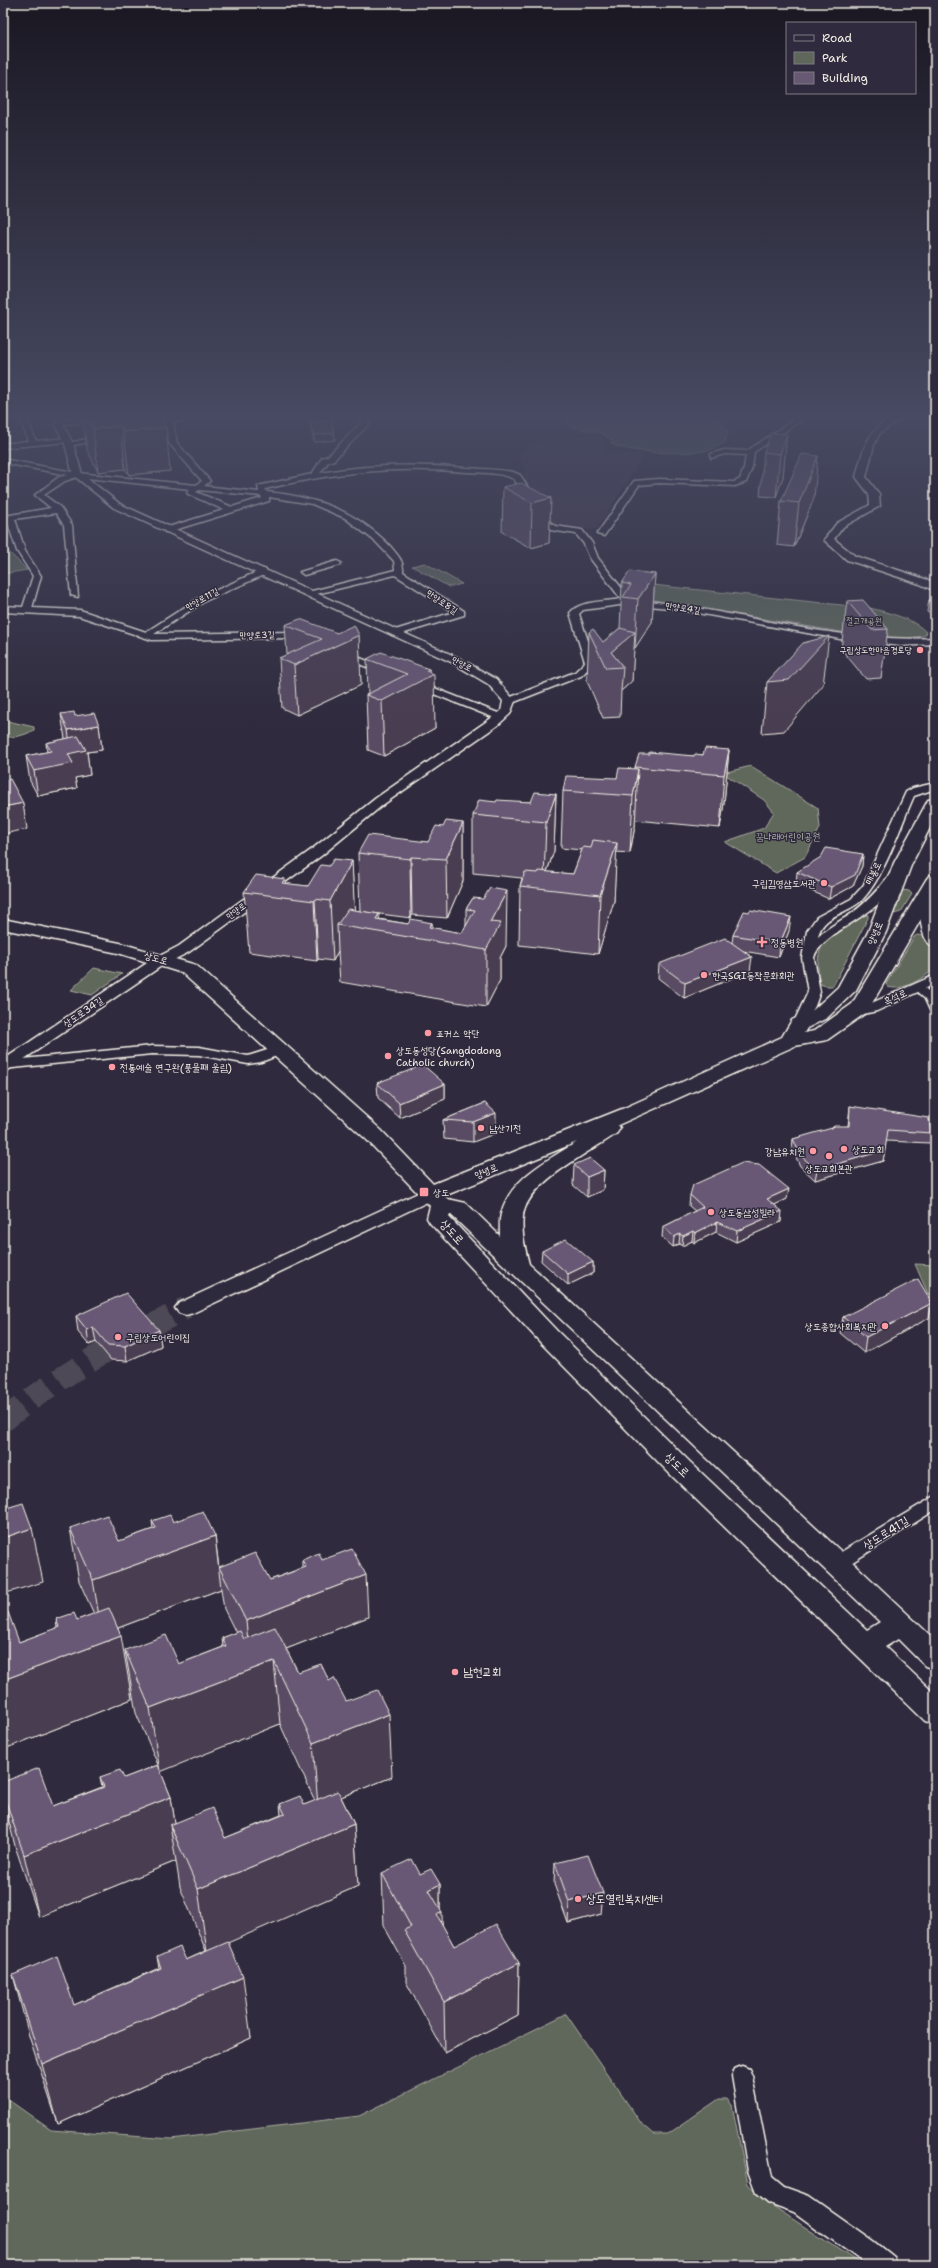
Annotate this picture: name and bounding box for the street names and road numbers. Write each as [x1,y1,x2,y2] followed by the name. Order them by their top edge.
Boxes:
[183,585,221,613] street label: 만양로11길
[424,587,461,617] street label: 만양로8길
[665,599,702,617] street label: 만양로4길
[239,629,275,641] street label: 만양로3길
[450,654,474,674] street label: 만양로
[862,859,884,887] street label: 매봉로
[224,900,248,922] street label: 만양로
[864,919,886,947] street label: 양녕로
[143,948,169,968] street label: 상도로
[881,986,909,1008] street label: 흑석로
[60,994,106,1030] street label: 상도로34길
[472,1160,500,1182] street label: 양녕로
[436,1216,468,1248] street label: 상도로
[661,1449,693,1481] street label: 상도로
[860,1512,912,1553] street label: 상도로41길

